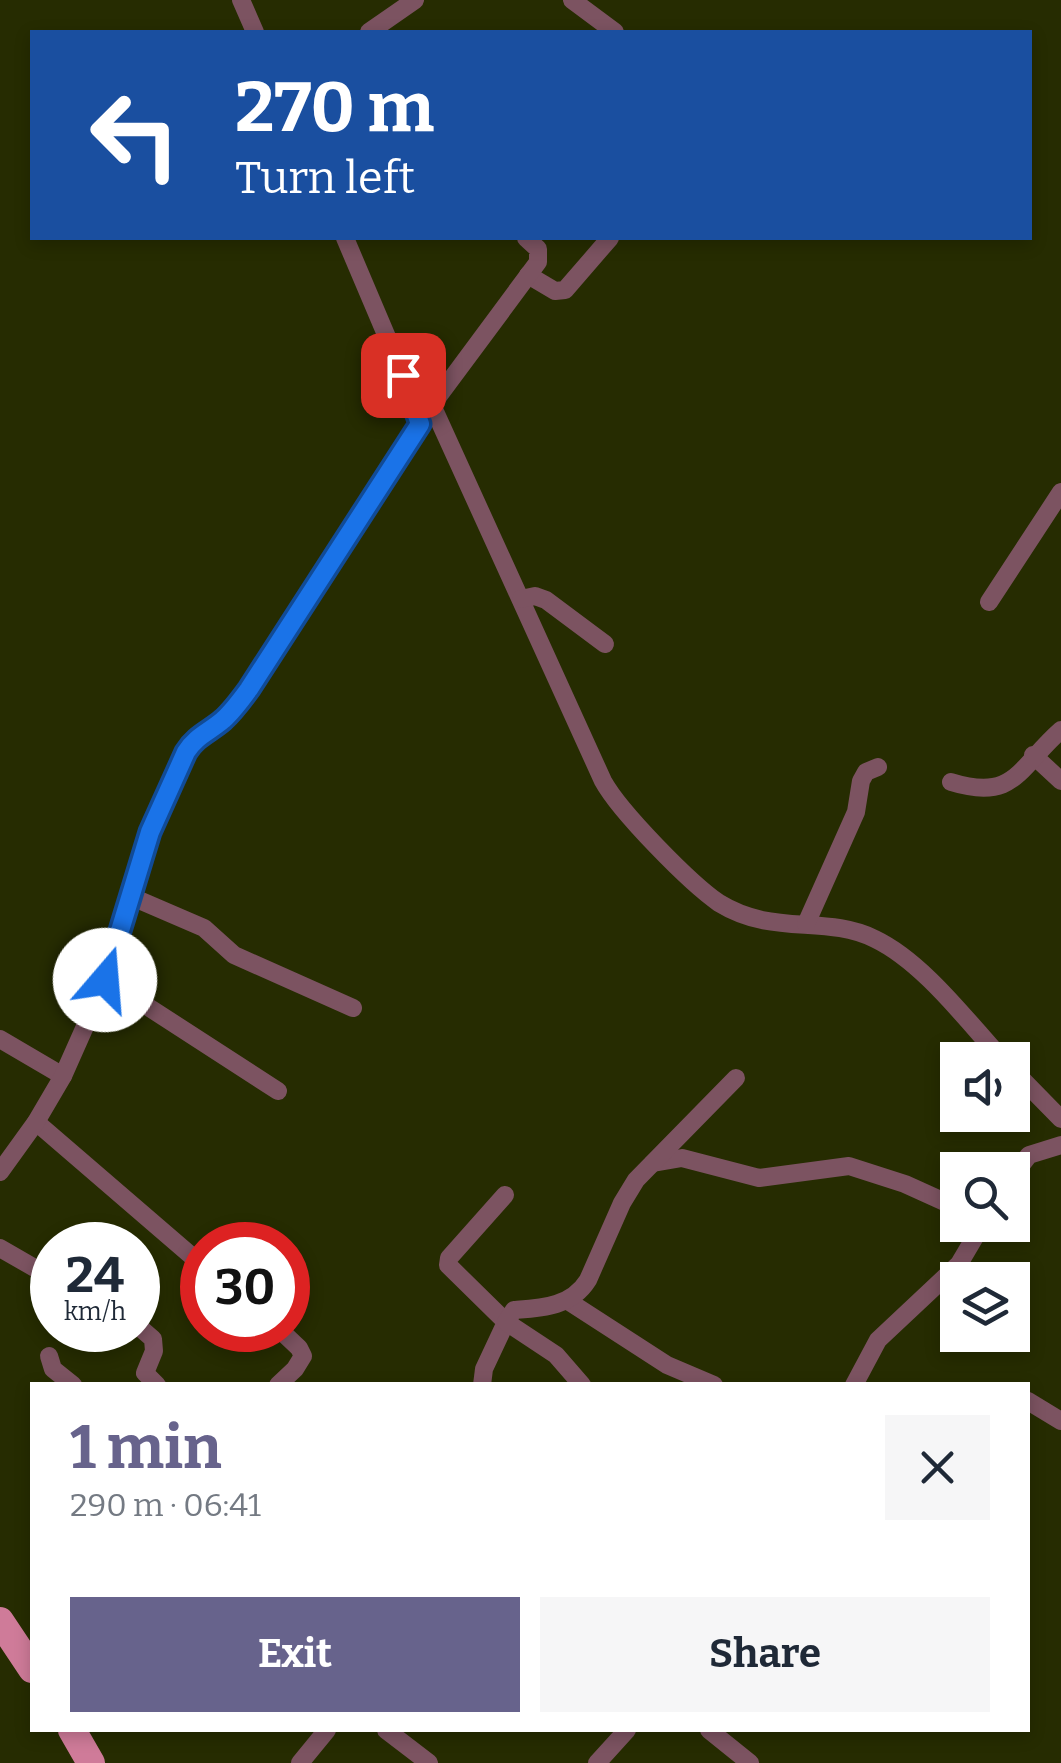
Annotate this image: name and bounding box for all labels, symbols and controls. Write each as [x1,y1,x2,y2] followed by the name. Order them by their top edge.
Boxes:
[235,66,434,150] text: 270 m
[70,70,200,200] icon: left
[235,151,415,205] text: Turn left
[361,333,446,418] pin
[376,348,431,403] icon: arrive
[53,928,157,1032] position arrow
[940,1042,1030,1352] map controls
[940,1042,1030,1132] button: sound
[940,1152,1030,1242] button: search
[180,1222,310,1352] speed limit sign: 30
[66,1245,124,1305] text: 24
[940,1262,1030,1352] button: layers
[64,1297,126,1327] text: km/h
[70,1412,222,1484] text: 1 min
[885,1415,990,1520] button: close
[70,1486,261,1524] text: 290 m · 06:41
[70,1597,520,1712] button: Exit
[540,1597,990,1712] button: Share

